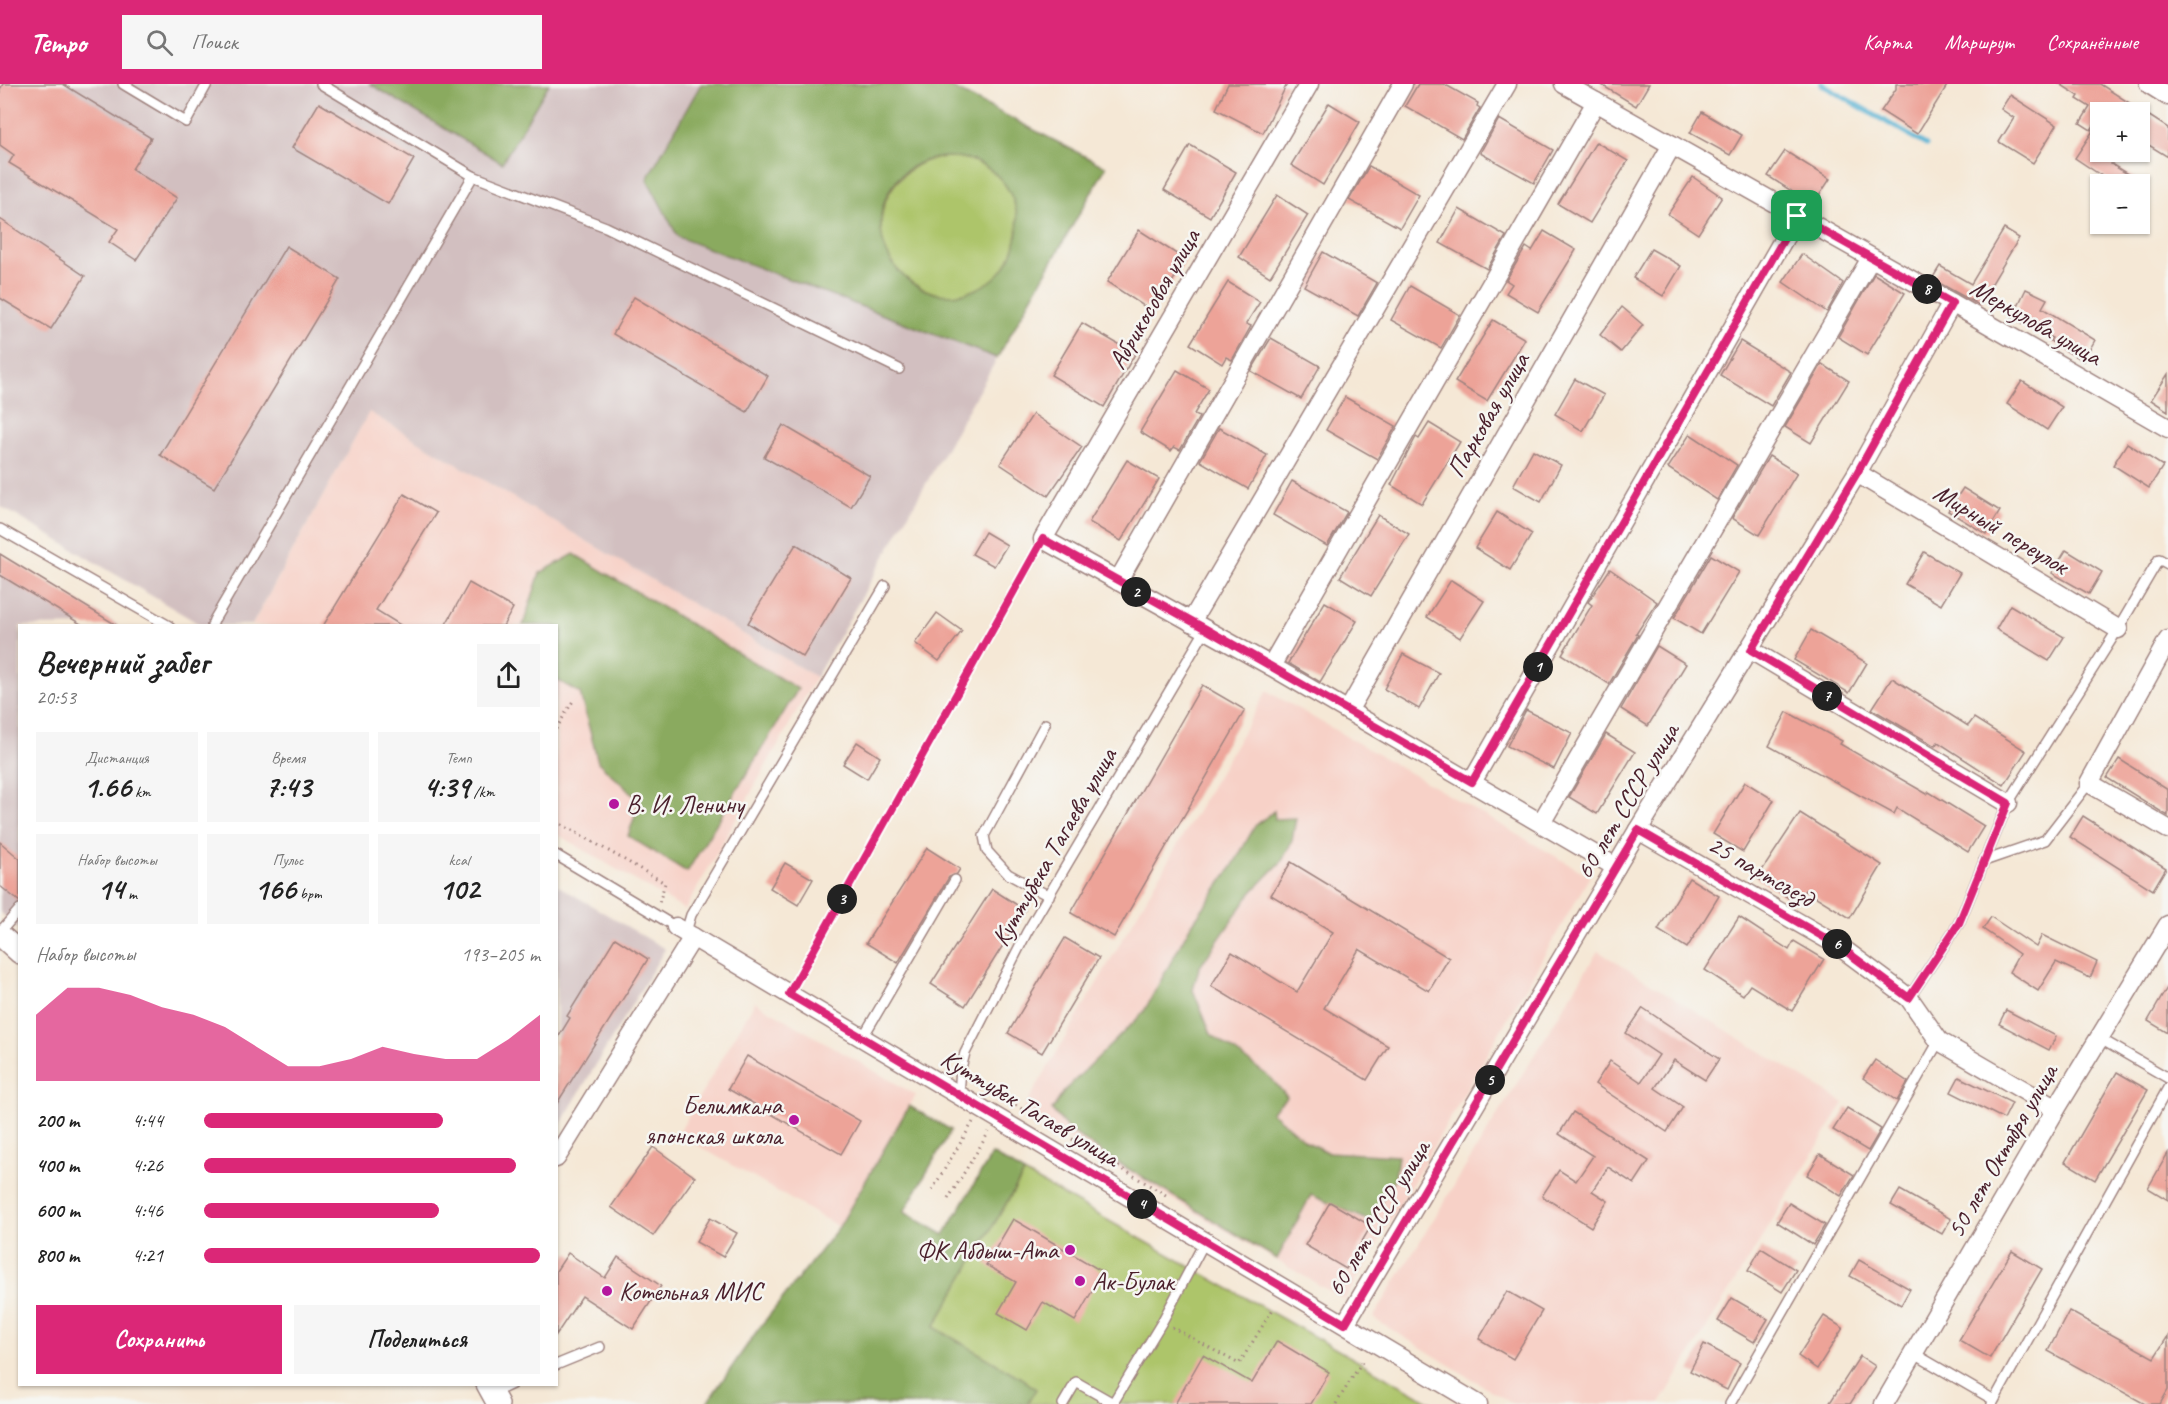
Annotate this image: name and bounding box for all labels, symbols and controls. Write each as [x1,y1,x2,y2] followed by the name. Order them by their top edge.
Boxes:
[122,15,542,69] search box
[30,25,86,60] text: Tempo
[143,26,176,59] icon: search
[191,28,238,56] text: Поиск
[1863,29,1912,55] text: Карта
[1945,29,2014,55] text: Маршрут
[2047,29,2138,55] text: Сохранённые
[2090,102,2150,234] map controls
[2090,102,2150,162] button: +
[2090,174,2150,234] button: −
[1771,190,1822,241] pin
[1780,199,1813,232] icon: arrive
[1101,222,1208,375] street label: Абрикосовоя улица
[1965,271,2109,374] street label: Меркулова улица
[1912,274,1942,304] pin: 8
[1923,279,1931,299] text: 8
[1439,345,1538,483] street label: Парковая улица
[1928,476,2076,583] street label: Мирный переулок
[1121,577,1151,607] pin: 2
[1132,582,1140,602] text: 2
[36,641,209,683] text: Вечерний забег
[477,644,540,707] button: share
[1523,652,1553,682] pin: 1
[1534,657,1542,677] text: 1
[1812,681,1842,711] pin: 7
[36,685,76,710] text: 20:53
[1823,686,1831,706] text: 7
[1568,715,1688,885] street label: 60 лет СССР улица
[984,741,1125,952] street label: Куттубека Тагаева улица
[85,748,149,768] text: Дистанция
[271,748,305,768] text: Время
[446,748,472,768] text: Темп
[83,768,131,806] text: 1.66
[265,768,311,806] text: 7:43
[424,768,470,806] text: 4:39
[131,782,151,802] text: km
[470,782,494,802] text: /km
[626,788,746,821] place label: В. И. Ленину
[607,797,621,811] marker: В. И. Ленину
[1702,827,1822,917] street label: 25 партсъезд
[77,850,157,870] text: Набор высоты
[273,850,303,870] text: Пульс
[448,850,470,870] text: kcal
[97,870,124,908] text: 14
[254,870,296,908] text: 166
[439,870,479,908] text: 102
[124,884,137,904] text: m
[296,884,322,904] text: bpm
[827,884,857,914] pin: 3
[838,889,846,909] text: 3
[1822,929,1852,959] pin: 6
[1833,934,1841,954] text: 6
[36,942,135,967] text: Набор высоты
[461,942,540,967] text: 193–205 m
[935,1042,1127,1175] street label: Куттубек Тагаев улица
[1939,1056,2066,1244] street label: 50 лет Октября улица
[1475,1065,1505,1095] pin: 5
[1487,1070,1493,1090] text: 5
[645,1089,784,1152] place label: Белимкана японская школа
[36,1108,79,1133] text: 200 m
[132,1108,163,1133] text: 4:44
[787,1113,801,1127] marker: Белимкана японская школа
[1319,1132,1439,1302] street label: 60 лет СССР улица
[36,1153,79,1178] text: 400 m
[132,1153,163,1178] text: 4:26
[1127,1189,1157,1219] pin: 4
[1138,1194,1146,1214] text: 4
[36,1198,80,1223] text: 600 m
[132,1198,163,1223] text: 4:46
[917,1234,1060,1267] place label: ФК Абдыш-Ата
[36,1243,79,1268] text: 800 m
[132,1243,163,1268] text: 4:21
[1063,1243,1077,1257] marker: ФК Абдыш-Ата
[1092,1265,1176,1298] place label: Ак-Булак
[1073,1274,1087,1288] marker: Ак-Булак
[619,1275,765,1308] place label: Котельная МИС
[600,1284,614,1298] marker: Котельная МИС
[36,1305,282,1374] button: Сохранить
[294,1305,540,1374] button: Поделиться

